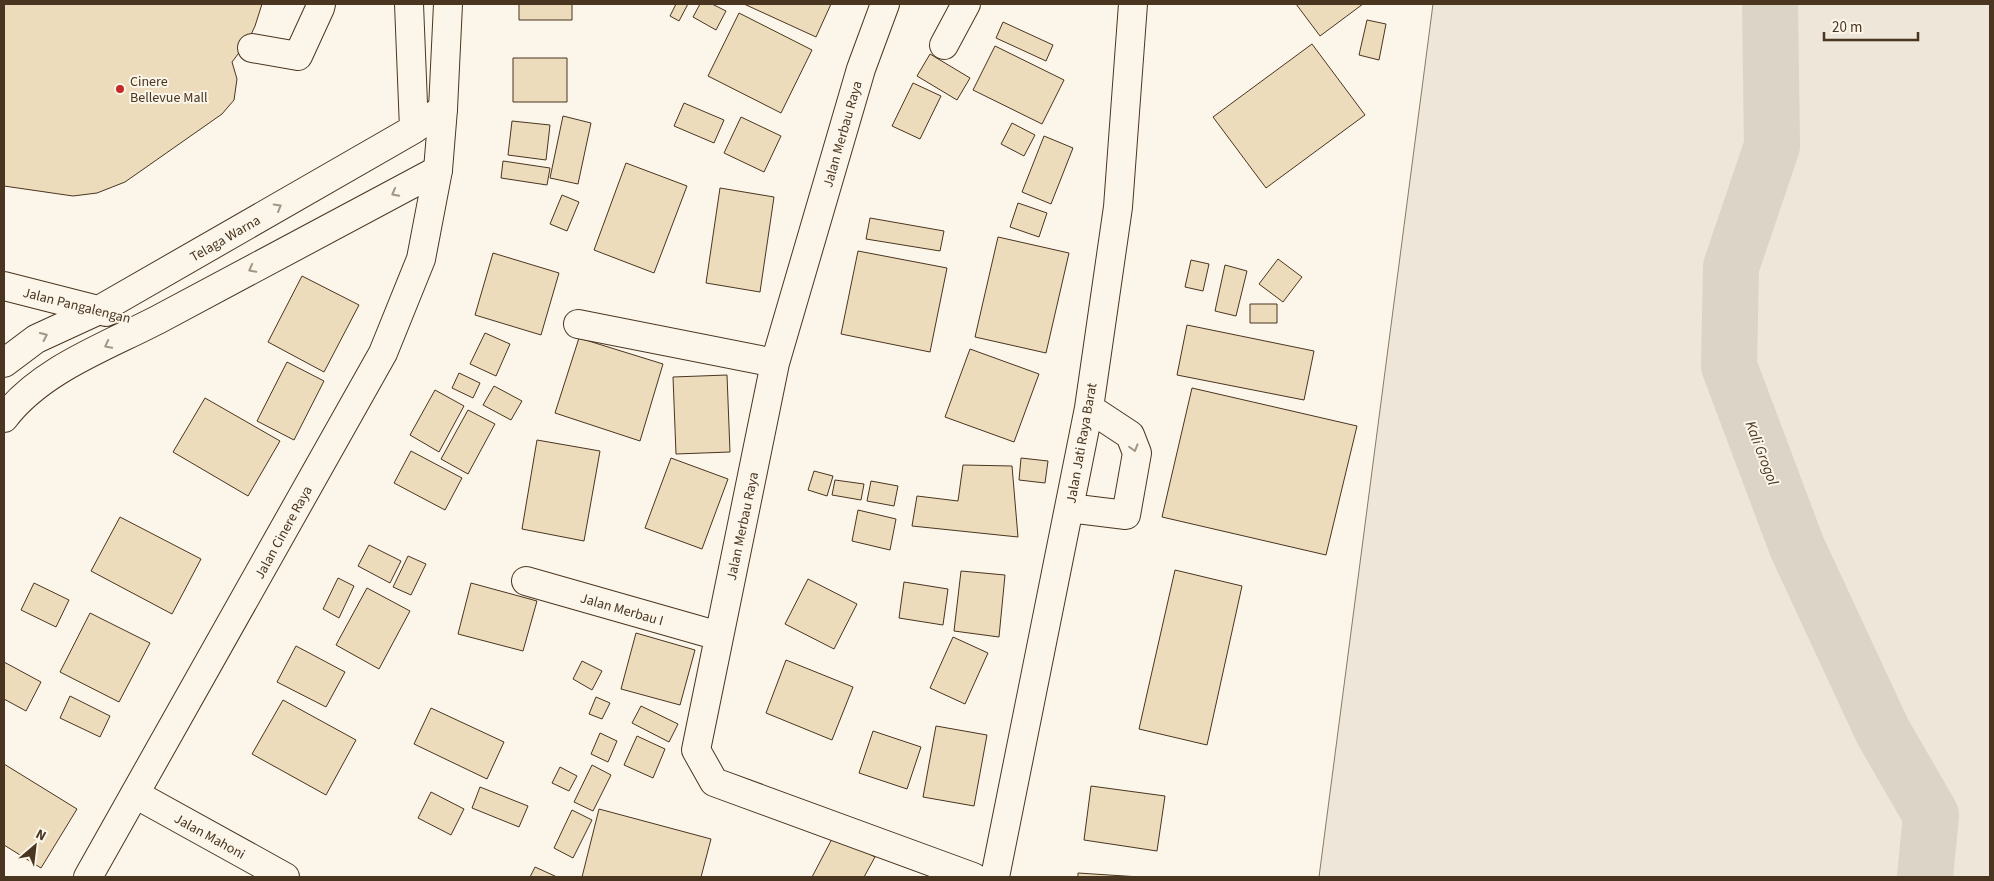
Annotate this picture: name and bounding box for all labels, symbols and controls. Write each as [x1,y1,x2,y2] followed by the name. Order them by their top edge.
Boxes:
[1824,10,1918,42] scale bar
[1832,17,1862,38] text: 20 m
[130,72,208,108] place label: Cinere Bellevue Mall
[818,79,868,190] street label: Jalan Merbau Raya
[114,83,126,95] marker: Cinere Bellevue Mall
[391,187,400,197] one-way arrow
[273,204,282,214] one-way arrow
[187,211,264,267] street label: Telaga Warna
[248,263,257,273] one-way arrow
[21,283,133,329] street label: Jalan Pangalengan
[39,332,48,342] one-way arrow
[104,339,113,349] one-way arrow
[1062,381,1102,505] street label: Jalan Jati Raya Barat
[1740,418,1784,489] water label: Kali Grogol
[1128,444,1139,452] one-way arrow
[722,470,764,582] street label: Jalan Merbau Raya
[250,482,318,583] street label: Jalan Cinere Raya
[578,589,666,631] street label: Jalan Merbau I
[170,809,249,865] street label: Jalan Mahoni
[10,821,60,871] north arrow
[32,824,49,846] text: N

